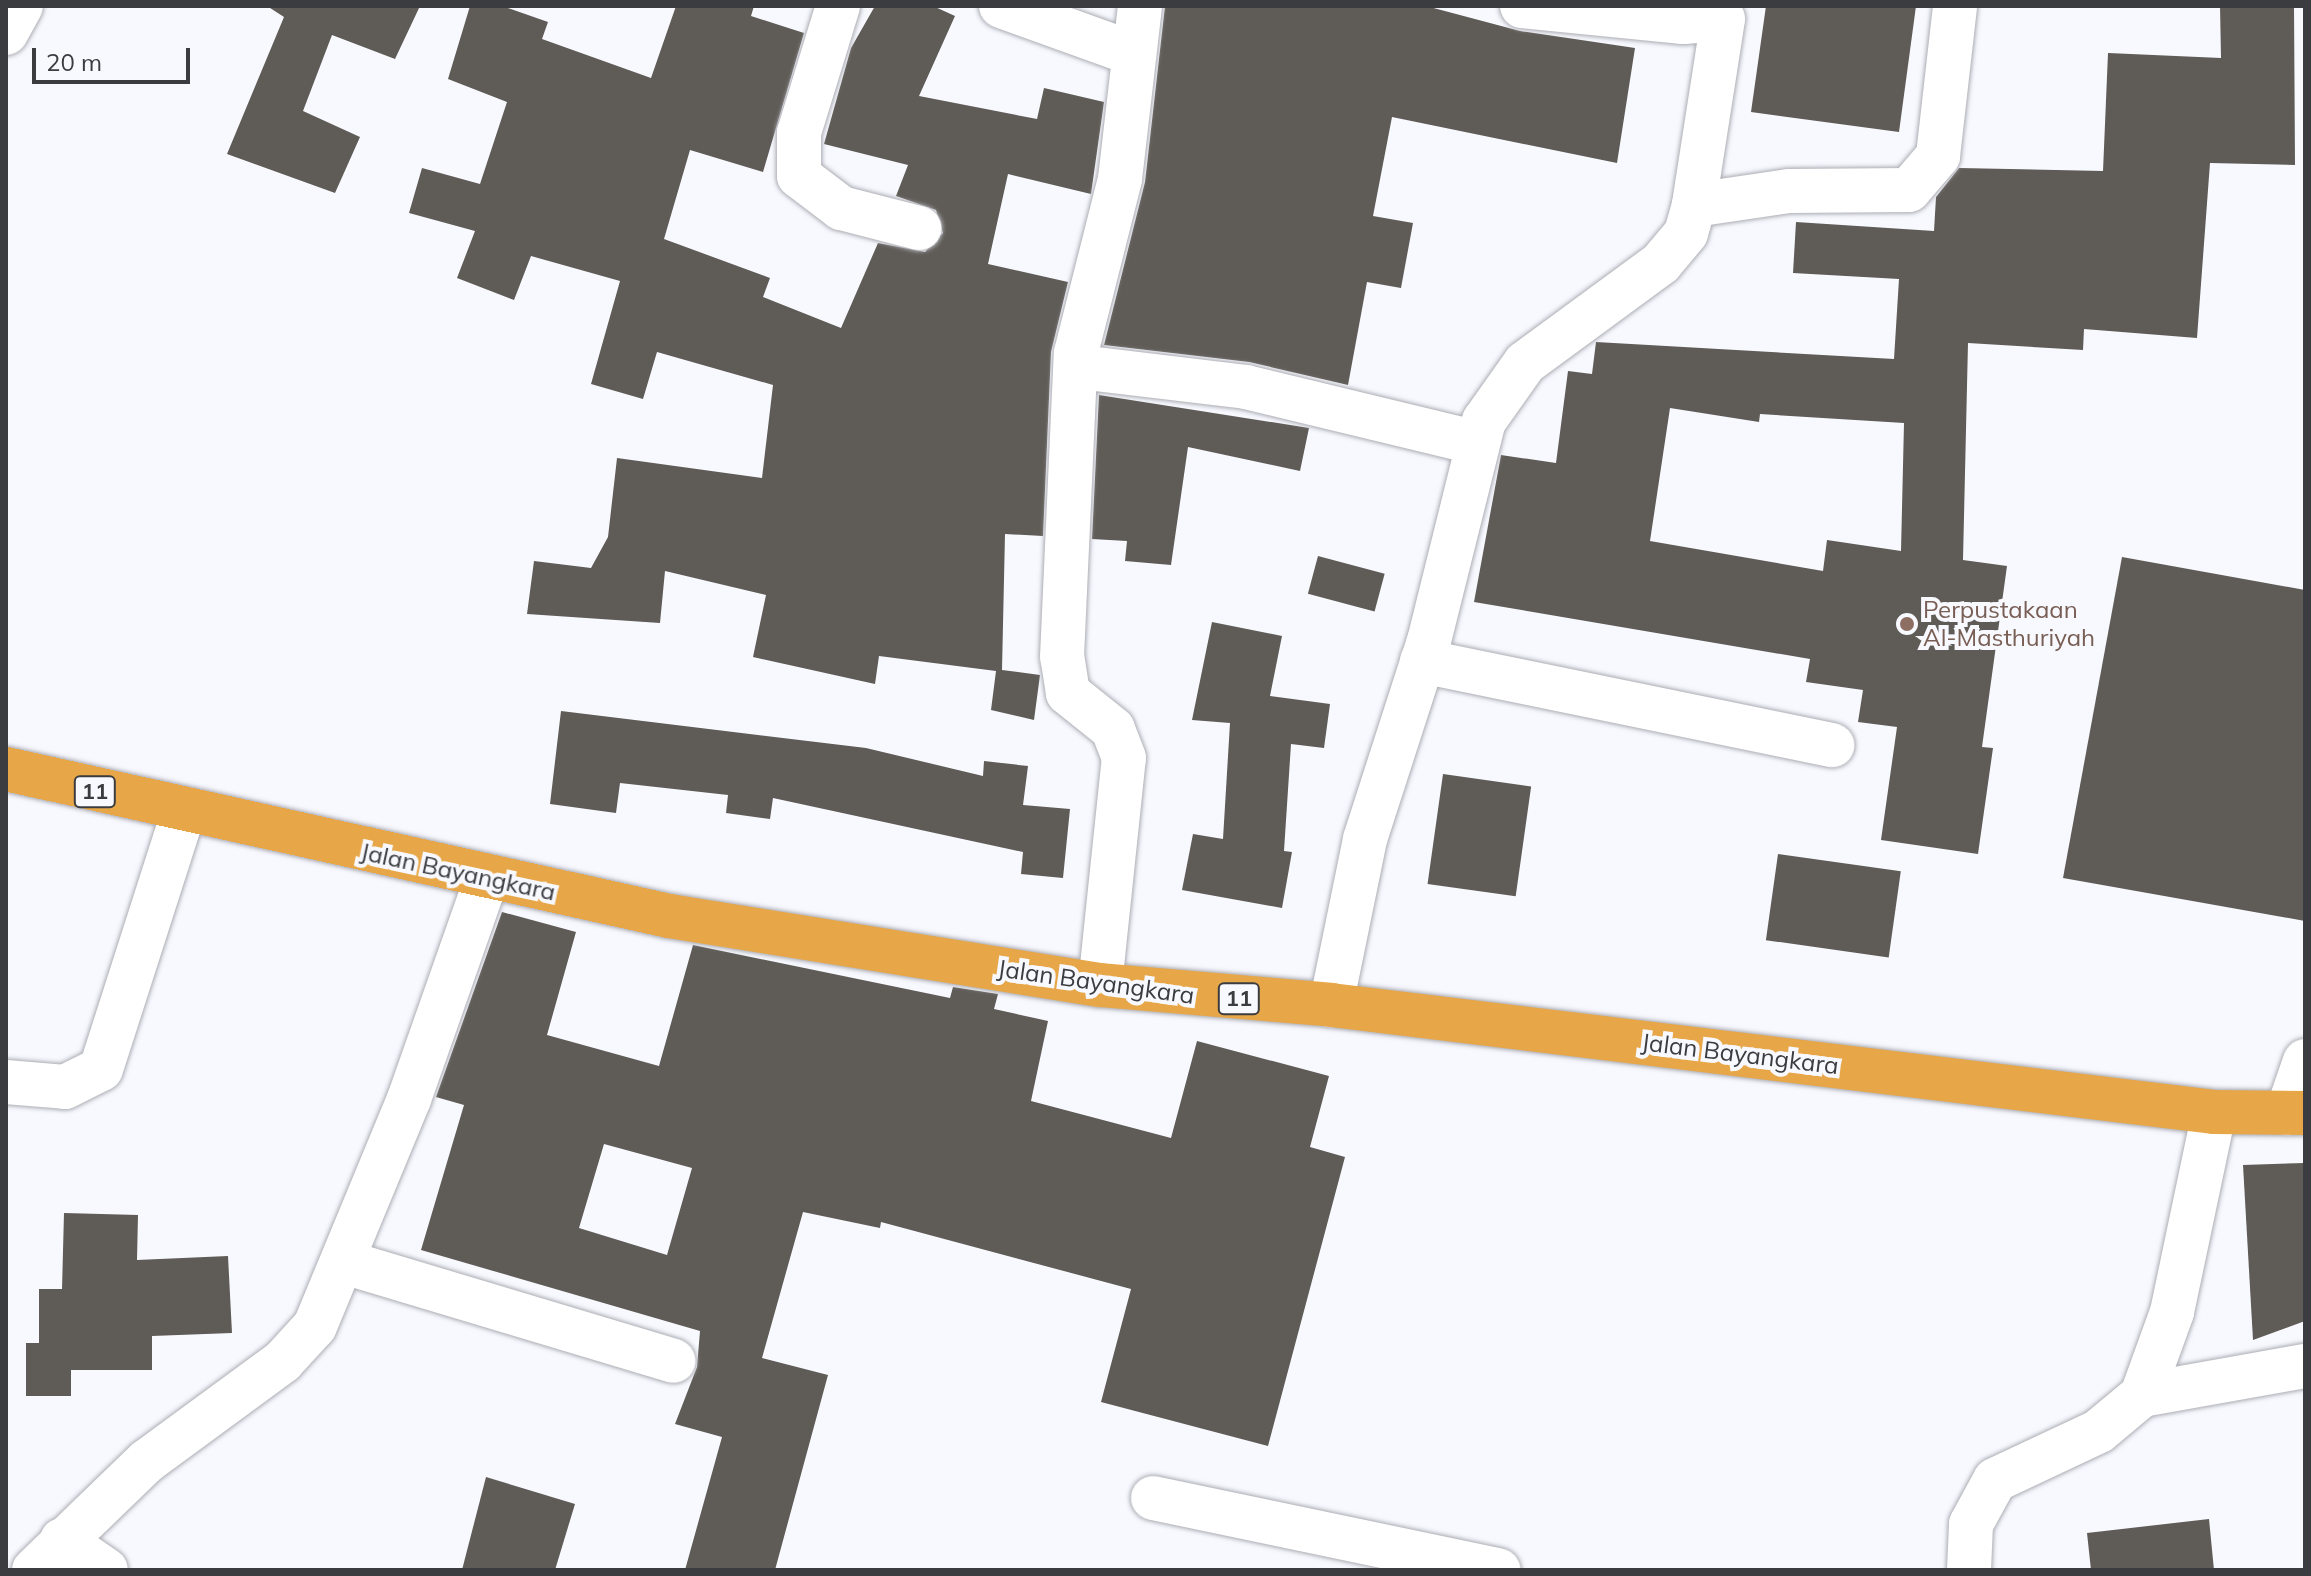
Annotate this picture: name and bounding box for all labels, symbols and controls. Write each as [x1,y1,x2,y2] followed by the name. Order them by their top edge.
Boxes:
[36,32,194,82] scale bar
[46,47,102,77] text: 20 m
[1923,596,2095,652] place label: Perpustakaan Al-Masthuriyah
[1898,615,1916,633] marker: Perpustakaan Al-Masthuriyah
[73,774,117,810] road number: 11
[358,837,558,907] street label: Jalan Bayangkara
[996,954,1196,1010] street label: Jalan Bayangkara
[1217,981,1261,1017] road number: 11
[1640,1028,1840,1080] street label: Jalan Bayangkara

